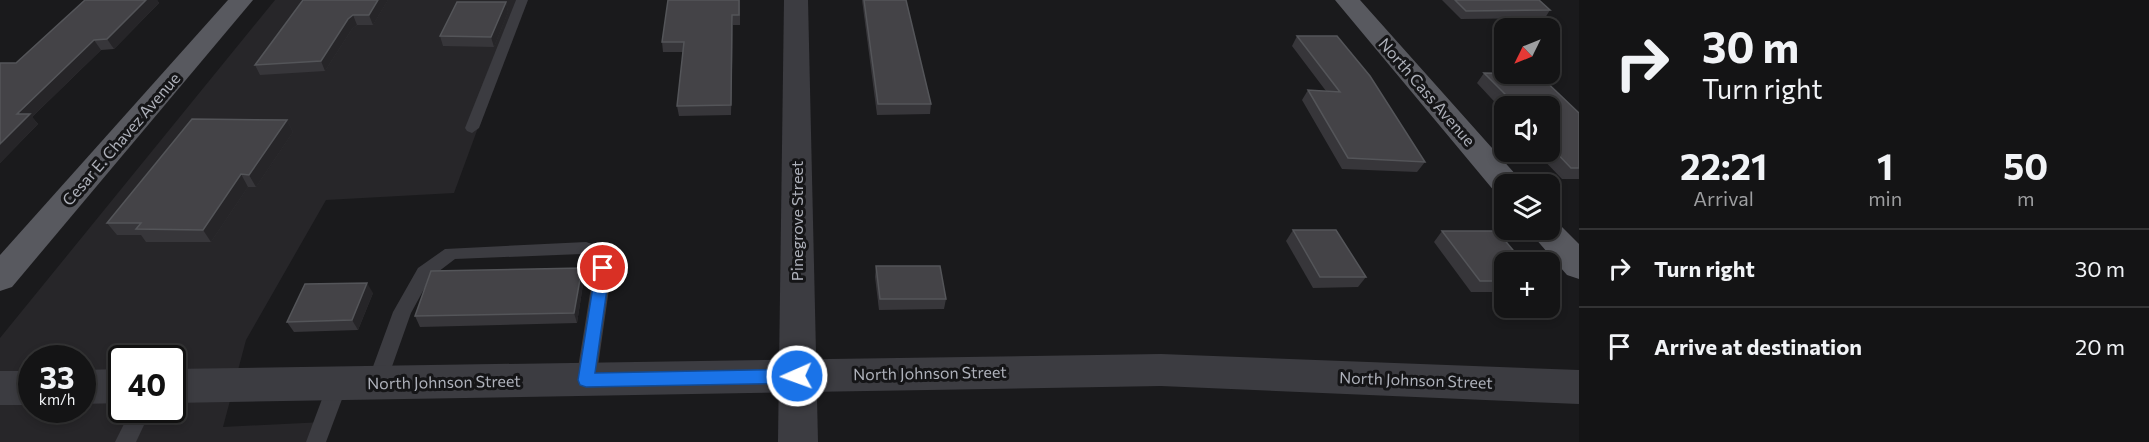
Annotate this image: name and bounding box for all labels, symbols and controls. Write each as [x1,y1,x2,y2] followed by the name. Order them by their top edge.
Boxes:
[1494,18,1560,84] north arrow
[1494,18,1560,318] map controls
[1702,20,1799,72] text: 30 m
[1603,24,1681,102] icon: right
[1375,34,1480,150] street label: North Cass Avenue
[58,68,184,209] street label: Cesar E. Chavez Avenue
[1702,72,1822,105] text: Turn right
[1494,96,1560,162] button: sound
[1680,143,1767,187] text: 22:21
[1877,143,1893,187] text: 1
[2003,143,2048,187] text: 50
[787,160,806,281] street label: Pinegrove Street
[1494,174,1560,240] button: layers
[1693,186,1754,210] text: Arrival
[1868,186,1902,210] text: min
[2017,186,2034,210] text: m
[577,242,628,293] pin
[586,251,619,284] icon: arrive
[1494,252,1560,318] button: +
[1603,252,1636,285] icon: right
[1654,255,1755,282] text: Turn right
[2075,255,2125,282] text: 30 m
[1603,330,1636,363] icon: arrive
[1654,333,1862,360] text: Arrive at destination
[2075,333,2125,360] text: 20 m
[765,344,829,408] position arrow
[108,345,186,423] speed limit sign: 40
[40,358,74,395] text: 33
[853,362,1007,383] street label: North Johnson Street
[1339,367,1494,392] street label: North Johnson Street
[367,371,521,392] street label: North Johnson Street
[39,390,75,408] text: km/h

